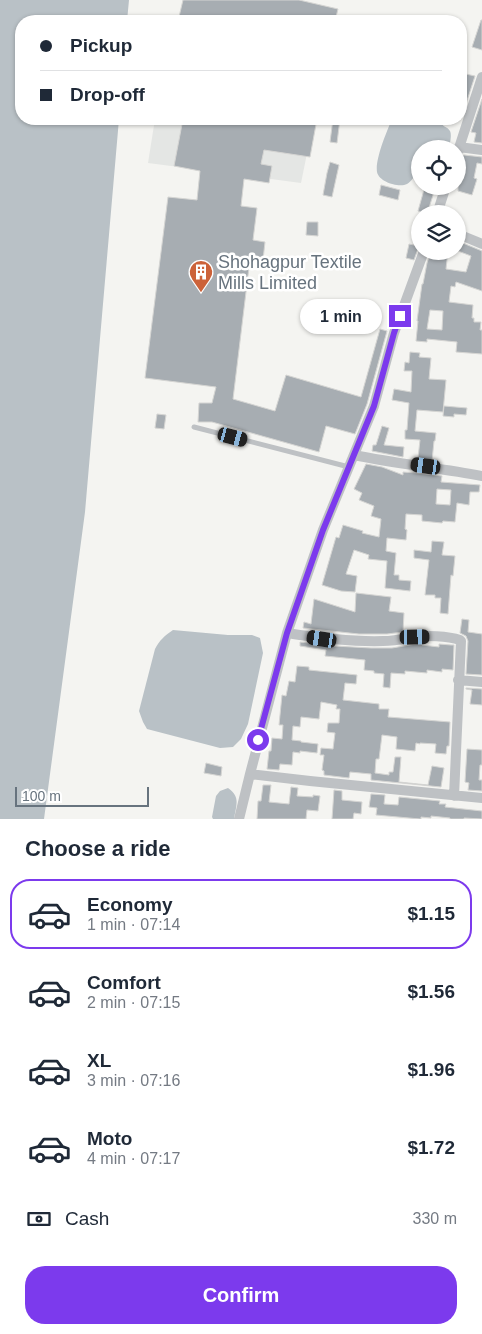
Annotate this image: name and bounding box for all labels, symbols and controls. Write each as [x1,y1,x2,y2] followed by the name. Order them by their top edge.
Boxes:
[70,35,132,56] text: Pickup
[70,84,145,105] text: Drop-off
[411,140,466,260] map controls
[411,140,466,195] button: locate
[411,205,466,260] button: layers
[218,252,362,293] place label: Shohagpur Textile Mills Limited
[188,259,214,293] building icon: Shohagpur Textile Mills Limited
[300,298,382,334] callout: 1 min
[389,305,411,327] route end
[320,308,362,325] text: 1 min
[216,426,249,448] car
[410,456,441,476] car
[306,629,337,649] car
[399,629,430,645] car
[247,729,269,751] route start
[15,784,149,807] scale bar
[22,788,61,804] text: 100 m
[25,836,170,861] text: Choose a ride
[27,892,72,937] icon: car
[87,894,173,915] text: Economy
[407,903,455,924] text: $1.15
[87,916,180,933] text: 1 min · 07:14
[27,970,72,1015] icon: car
[87,972,161,993] text: Comfort
[407,981,455,1002] text: $1.56
[87,994,180,1011] text: 2 min · 07:15
[27,1048,72,1093] icon: car
[87,1050,111,1071] text: XL
[407,1059,455,1080] text: $1.96
[87,1072,180,1089] text: 3 min · 07:16
[27,1126,72,1171] icon: car
[87,1128,132,1149] text: Moto
[407,1137,455,1158] text: $1.72
[87,1150,180,1167] text: 4 min · 07:17
[25,1205,53,1233] icon: cash
[65,1208,109,1229] text: Cash
[413,1210,457,1227] text: 330 m
[25,1266,457,1324] button: Confirm

